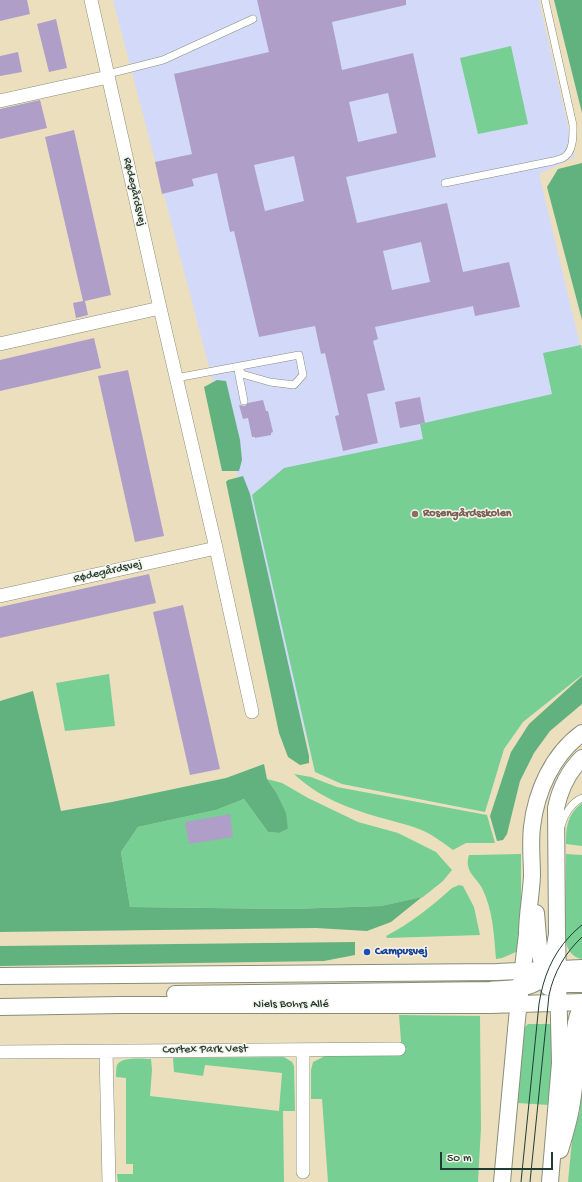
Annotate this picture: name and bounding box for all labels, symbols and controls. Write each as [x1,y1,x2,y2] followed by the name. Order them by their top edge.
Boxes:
[119,156,149,228] street label: Rødegårdsvej
[423,507,512,521] place label: Rosengårdsskolen
[410,509,420,519] marker: Rosengårdsskolen
[72,557,144,587] street label: Rødegårdsvej
[375,945,428,959] place label: Campusvej
[362,947,372,957] marker: Campusvej
[253,998,329,1012] street label: Niels Bohrs Allé
[162,1042,248,1058] street label: Cortex Park Vest
[442,1144,555,1170] scale bar
[447,1152,472,1166] text: 50 m

